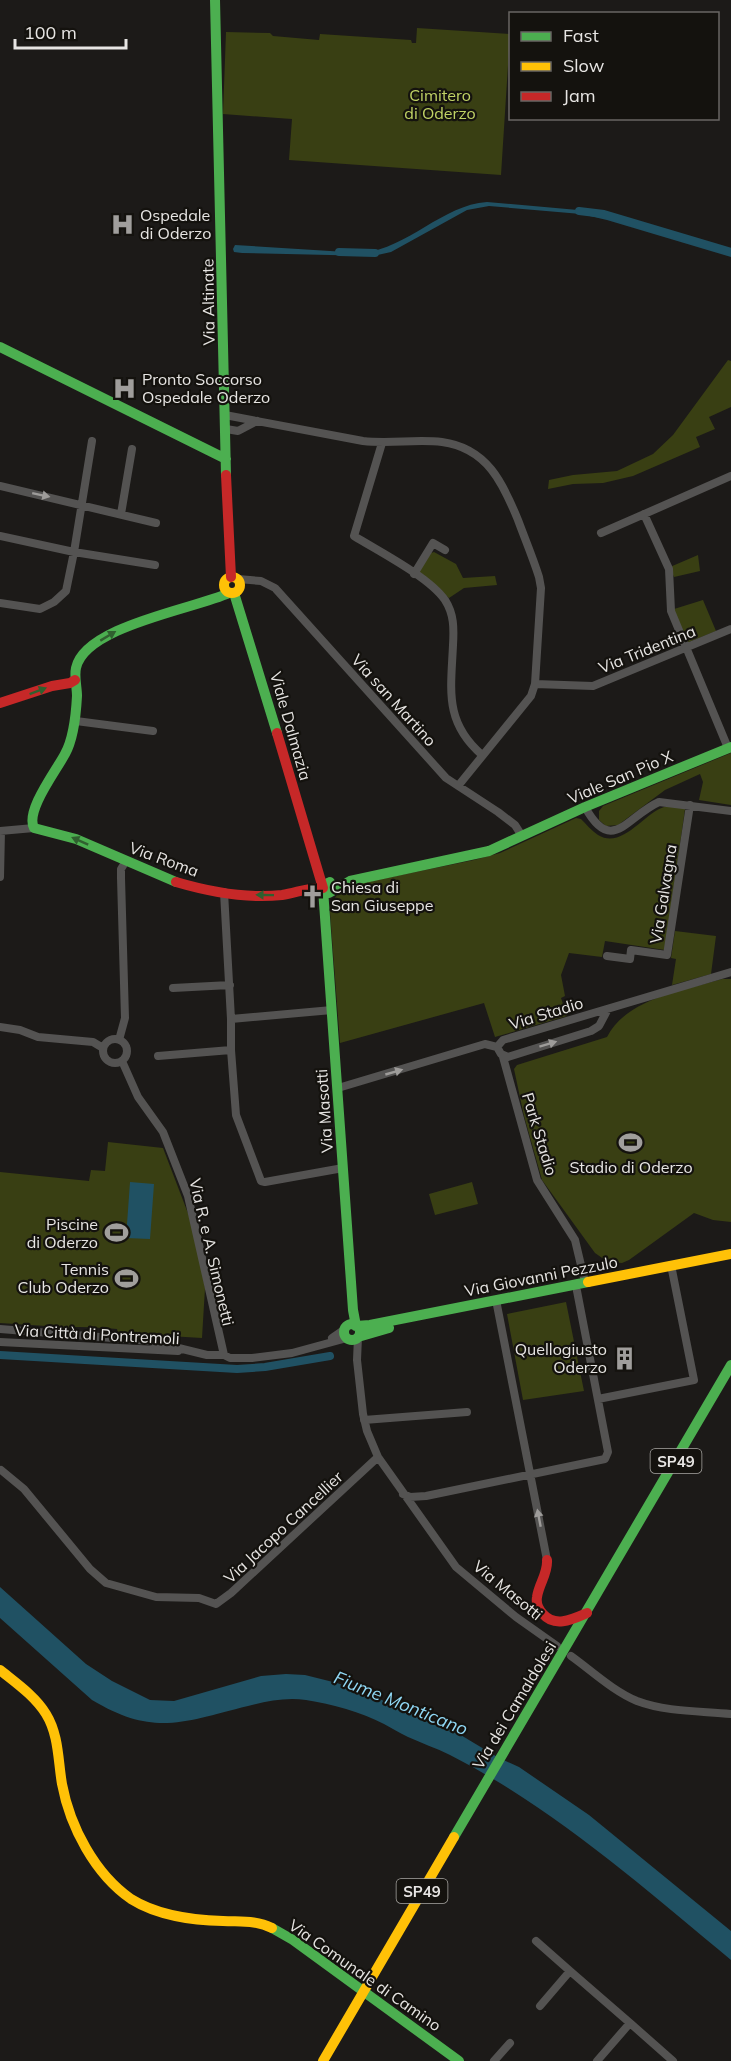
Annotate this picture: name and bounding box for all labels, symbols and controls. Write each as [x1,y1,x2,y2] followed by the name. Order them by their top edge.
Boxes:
[15,12,126,50] scale bar
[509,12,719,120] legend
[24,21,77,44] text: 100 m
[563,24,599,47] text: Fast
[563,54,605,77] text: Slow
[563,84,596,107] text: Jam
[404,85,476,123] park label: Cimitero di Oderzo
[140,205,211,243] place label: Ospedale di Oderzo
[109,211,135,237] hospital icon: Ospedale di Oderzo
[197,258,219,346] street label: Via Altinate
[142,369,270,407] place label: Pronto Soccorso Ospedale Oderzo
[111,375,137,401] hospital icon: Pronto Soccorso Ospedale Oderzo
[31,491,50,501] one-way arrow
[596,620,698,678] street label: Via Tridentina
[100,631,116,642] one-way arrow
[347,650,441,750] street label: Via san Martino
[266,669,316,783] street label: Viale Dalmazia
[29,686,47,695] one-way arrow
[564,746,676,808] street label: Viale San Pio X
[71,835,89,845] one-way arrow
[127,837,201,881] street label: Via Roma
[645,843,681,945] street label: Via Galvagna
[331,877,433,915] place label: Chiesa di San Giuseppe
[300,883,326,909] church icon: Chiesa di San Giuseppe
[256,890,275,900] one-way arrow
[507,992,585,1034] street label: Via Stadio
[539,1039,557,1049] one-way arrow
[385,1067,403,1076] one-way arrow
[311,1068,337,1154] street label: Via Masotti
[518,1090,562,1178] street label: Park Stadio
[618,1129,644,1155] sports icon: Stadio di Oderzo
[569,1157,693,1177] place label: Stadio di Oderzo
[185,1176,239,1328] street label: Via R. e A. Simonetti
[27,1214,98,1252] place label: Piscine di Oderzo
[103,1220,129,1246] sports icon: Piscine di Oderzo
[463,1251,619,1301] street label: Via Giovanni Pezzulo
[17,1259,109,1297] place label: Tennis Club Oderzo
[114,1265,140,1291] sports icon: Tennis Club Oderzo
[14,1320,180,1348] street label: Via Città di Pontremoli
[515,1339,607,1377] place label: Quellogiusto Oderzo
[612,1345,638,1371] building icon: Quellogiusto Oderzo
[650,1449,702,1473] road number: SP49
[219,1467,347,1587] street label: Via Jacopo Cancellier
[534,1509,543,1528] one-way arrow
[469,1556,547,1624] street label: Via Masotti
[468,1637,560,1773] street label: Via dei Camaldolesi
[331,1666,471,1740] water label: Fiume Monticano
[396,1879,448,1903] road number: SP49
[285,1915,445,2035] street label: Via Comunale di Camino

